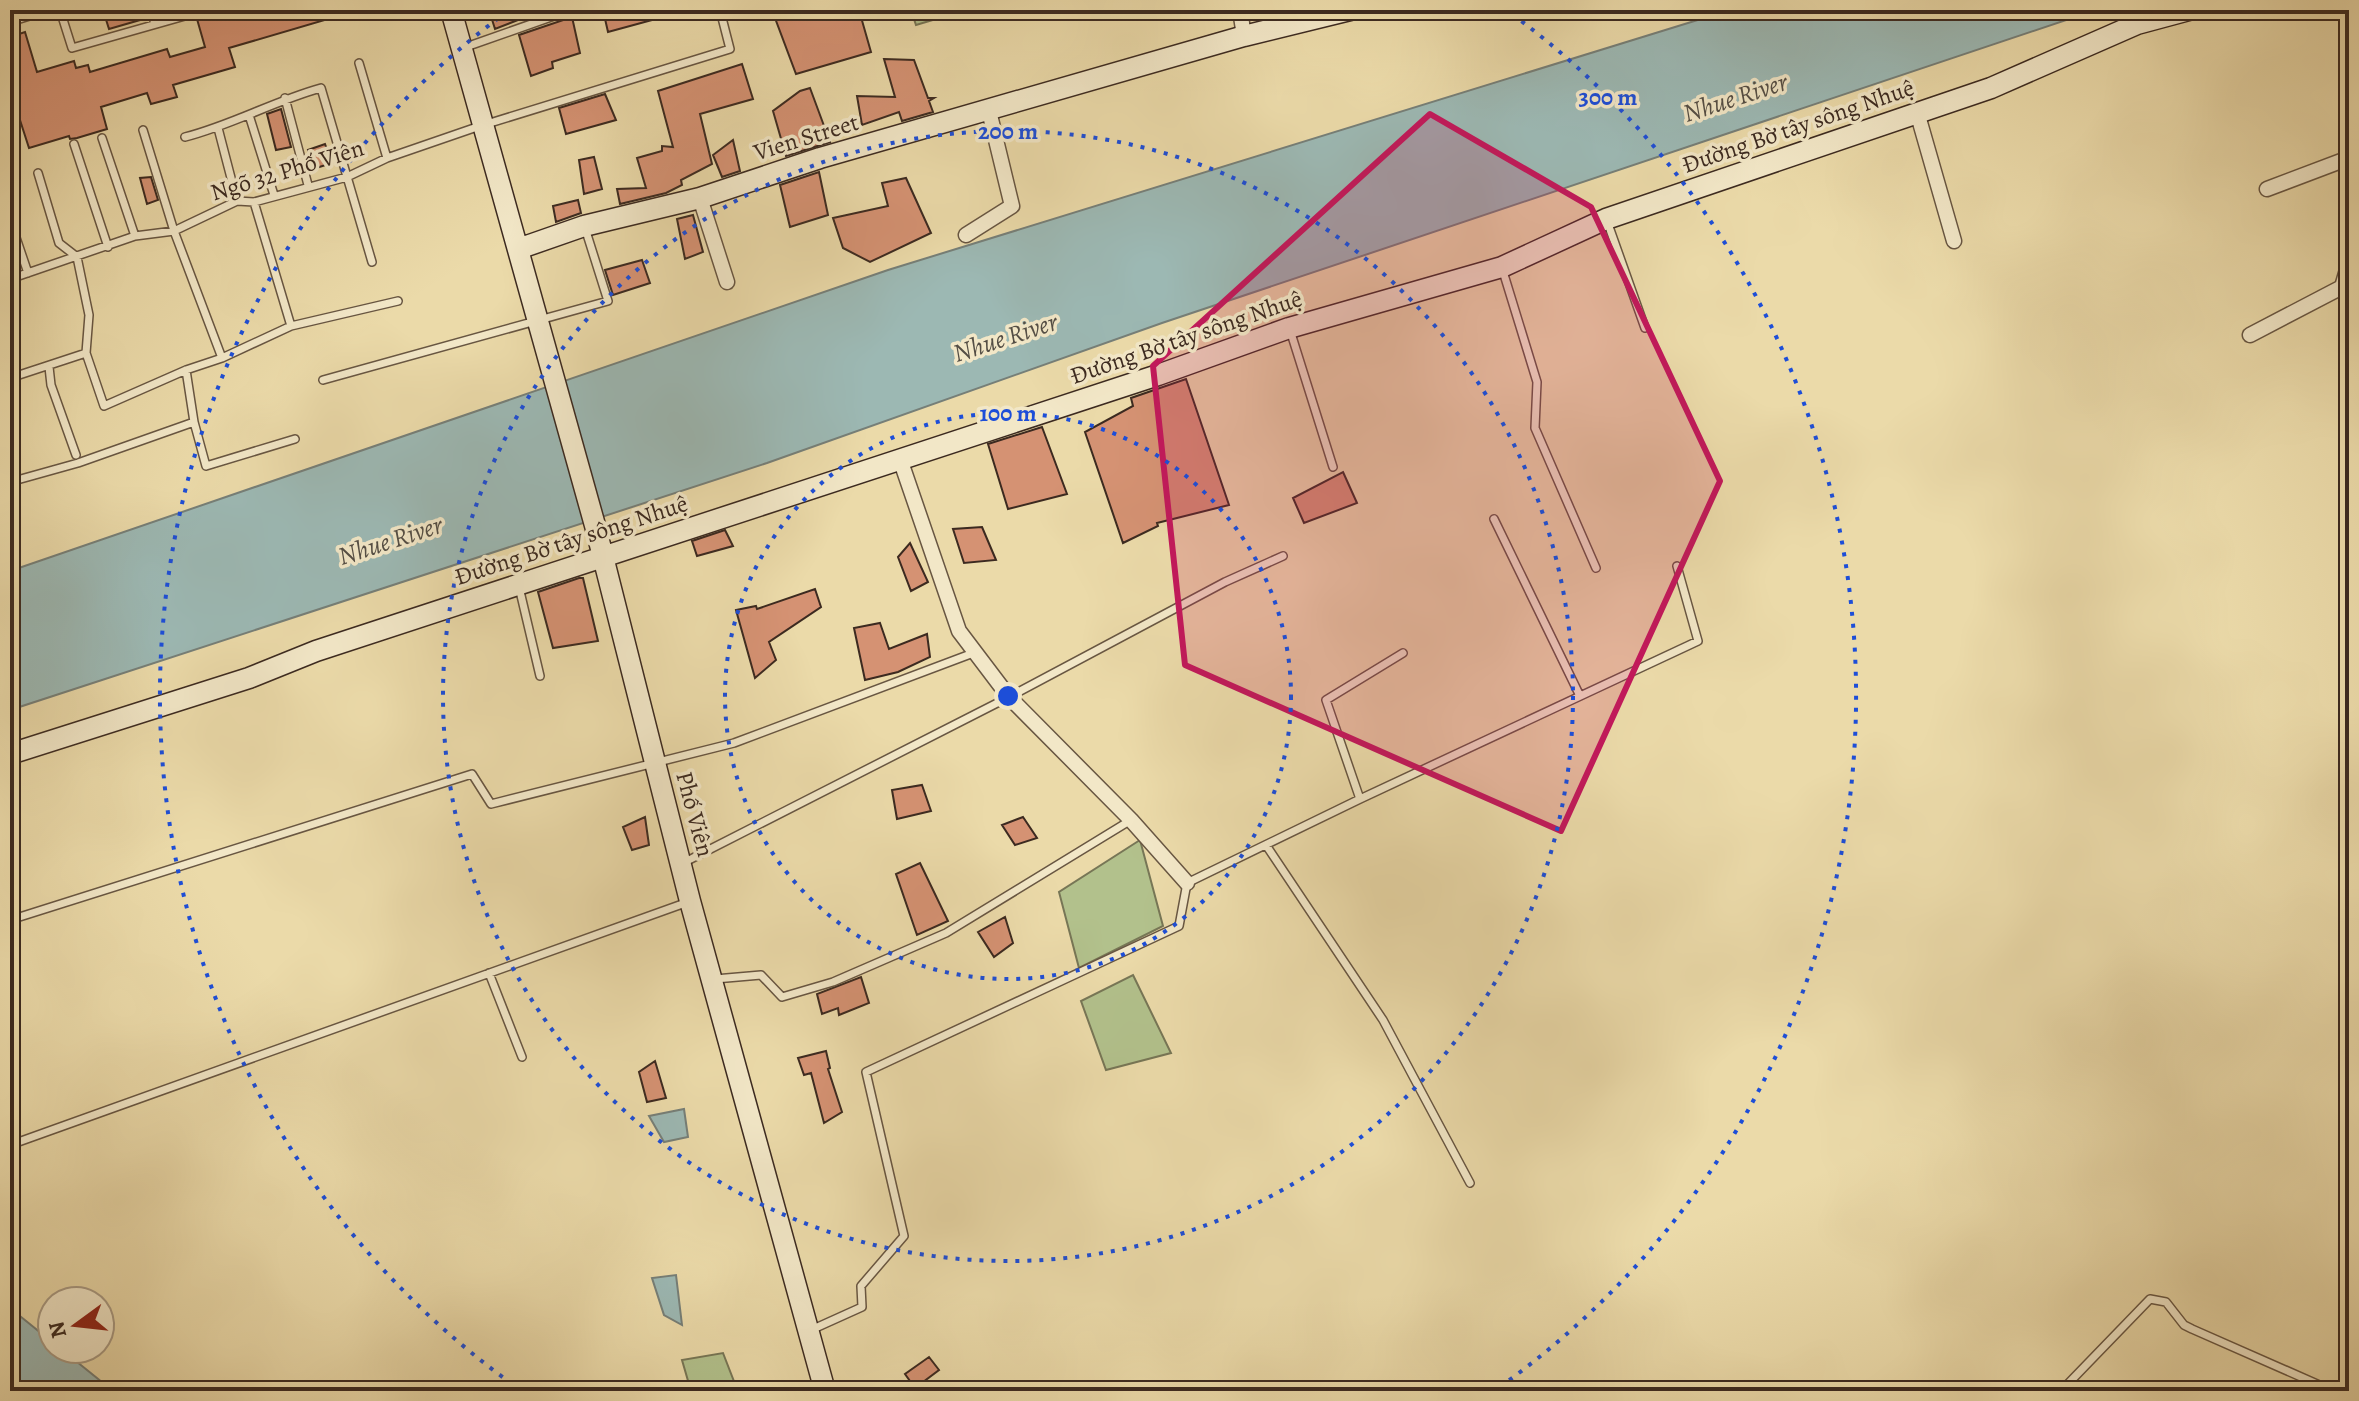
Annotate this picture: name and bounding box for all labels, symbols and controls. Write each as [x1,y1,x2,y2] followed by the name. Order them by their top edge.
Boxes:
[1679,64,1793,131] water label: Nhue River
[1678,71,1918,181] street label: Đường Bờ tây sông Nhuệ
[1579,81,1637,113] text: 300 m
[749,106,862,168] street label: Vien Street
[978,115,1038,147] text: 200 m
[206,131,368,209] street label: Ngõ 32 Phố Viên
[1066,282,1306,392] street label: Đường Bờ tây sông Nhuệ
[949,304,1063,371] water label: Nhue River
[979,397,1037,429] text: 100 m
[450,487,692,593] street label: Đường Bờ tây sông Nhuệ
[334,507,448,574] water label: Nhue River
[994,682,1022,710] centre of rings
[668,768,722,860] street label: Phố Viên
[36,1285,116,1365] north arrow
[41,1318,74,1342] text: N

